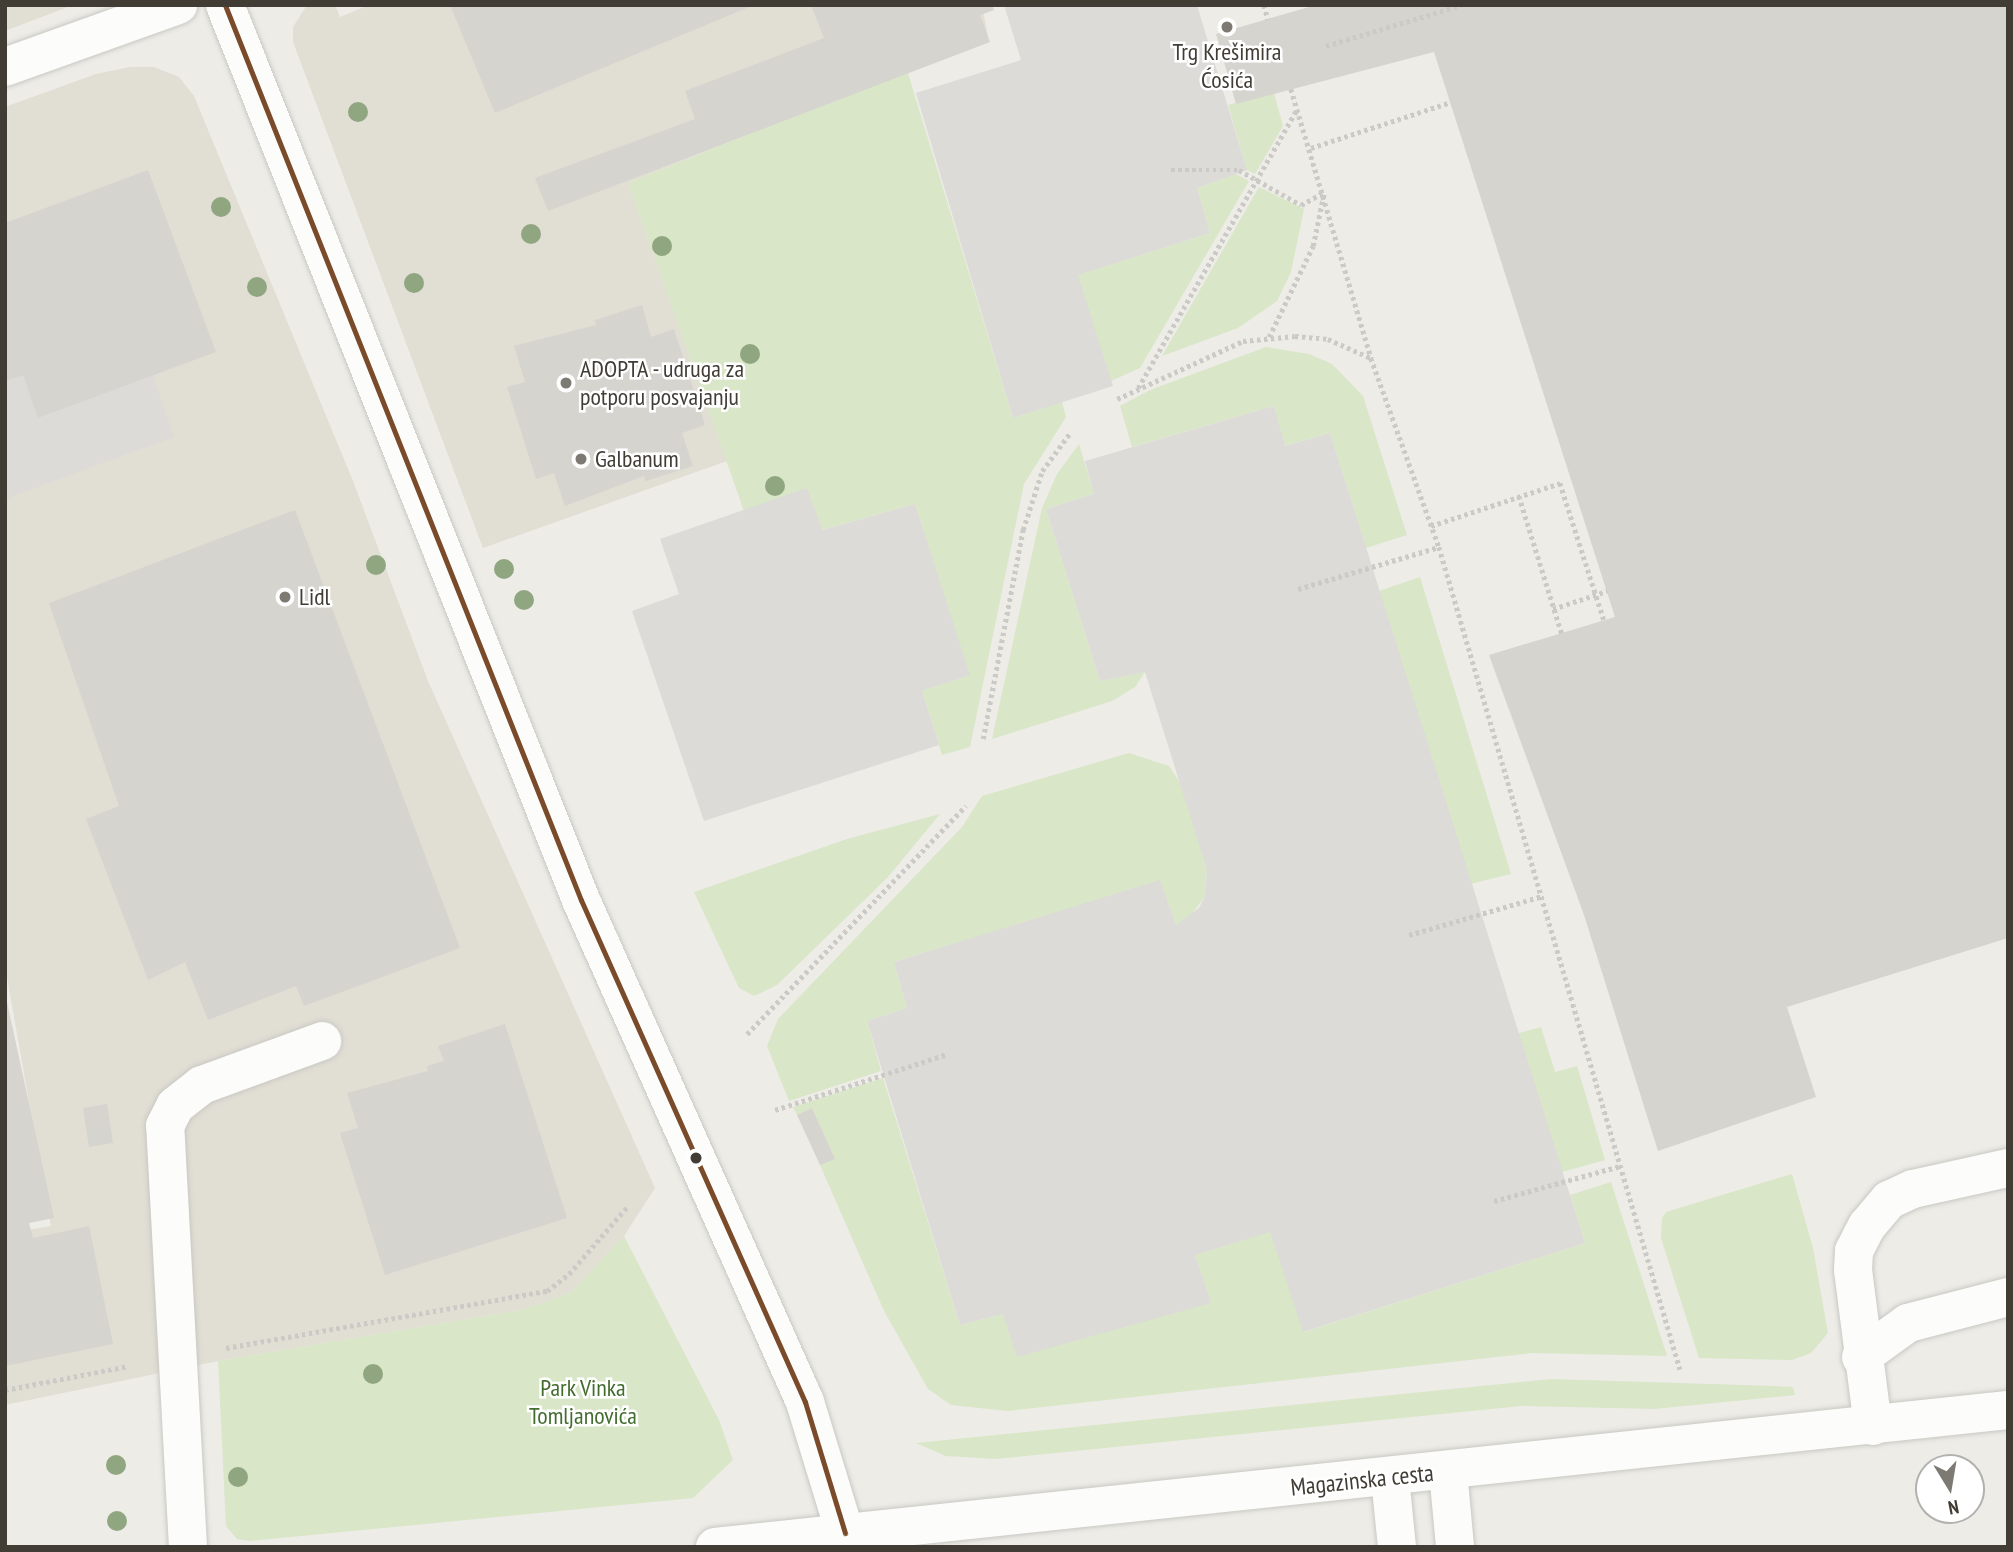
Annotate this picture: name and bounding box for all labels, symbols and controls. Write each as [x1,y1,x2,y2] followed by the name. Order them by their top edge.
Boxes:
[1219,19,1235,35] marker: Trg Krešimira Ćosića
[1173,38,1281,94] place label: Trg Krešimira Ćosića
[580,355,747,411] place label: ADOPTA - udruga za potporu posvajanju
[558,375,574,391] marker: ADOPTA - udruga za potporu posvajanju
[595,445,679,473] place label: Galbanum
[573,451,589,467] marker: Galbanum
[299,583,330,611] place label: Lidl
[277,589,293,605] marker: Lidl
[689,1151,703,1165] unlabelled marker
[529,1374,637,1430] park label: Park Vinka Tomljanovića
[1915,1454,1985,1524] north arrow
[1289,1458,1435,1502] street label: Magazinska cesta
[1946,1495,1961,1520] text: N

